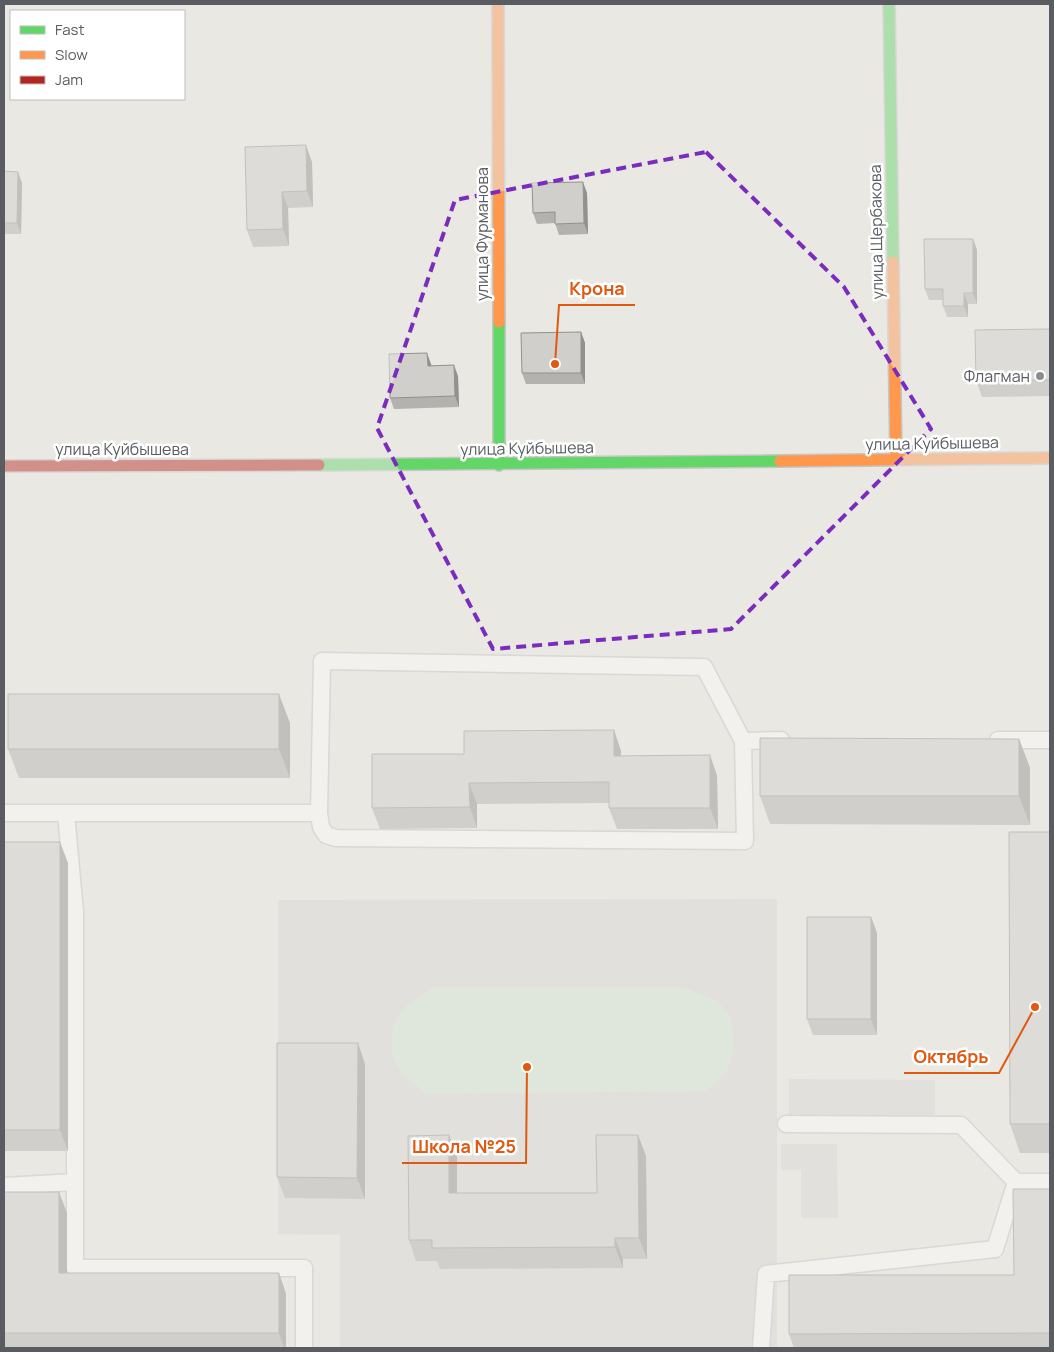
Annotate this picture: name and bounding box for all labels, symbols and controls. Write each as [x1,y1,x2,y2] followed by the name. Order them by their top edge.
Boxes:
[10,10,185,100] legend
[55,19,84,40] text: Fast
[55,44,88,65] text: Slow
[55,69,83,90] text: Jam
[864,164,888,300] street label: улица Щербакова
[471,167,493,301] street label: улица Фурманова
[559,272,635,305] callout: Крона
[569,276,625,300] text: Крона
[964,365,1030,387] place label: Флагман
[1034,370,1046,382] marker: Флагман
[865,431,999,455] street label: улица Куйбышева
[460,436,594,460] street label: улица Куйбышева
[55,438,189,460] street label: улица Куйбышева
[904,1040,999,1073] callout: Октябрь
[913,1044,989,1068] text: Октябрь
[402,1130,526,1163] callout: Школа №25
[412,1134,516,1158] text: Школа №25

